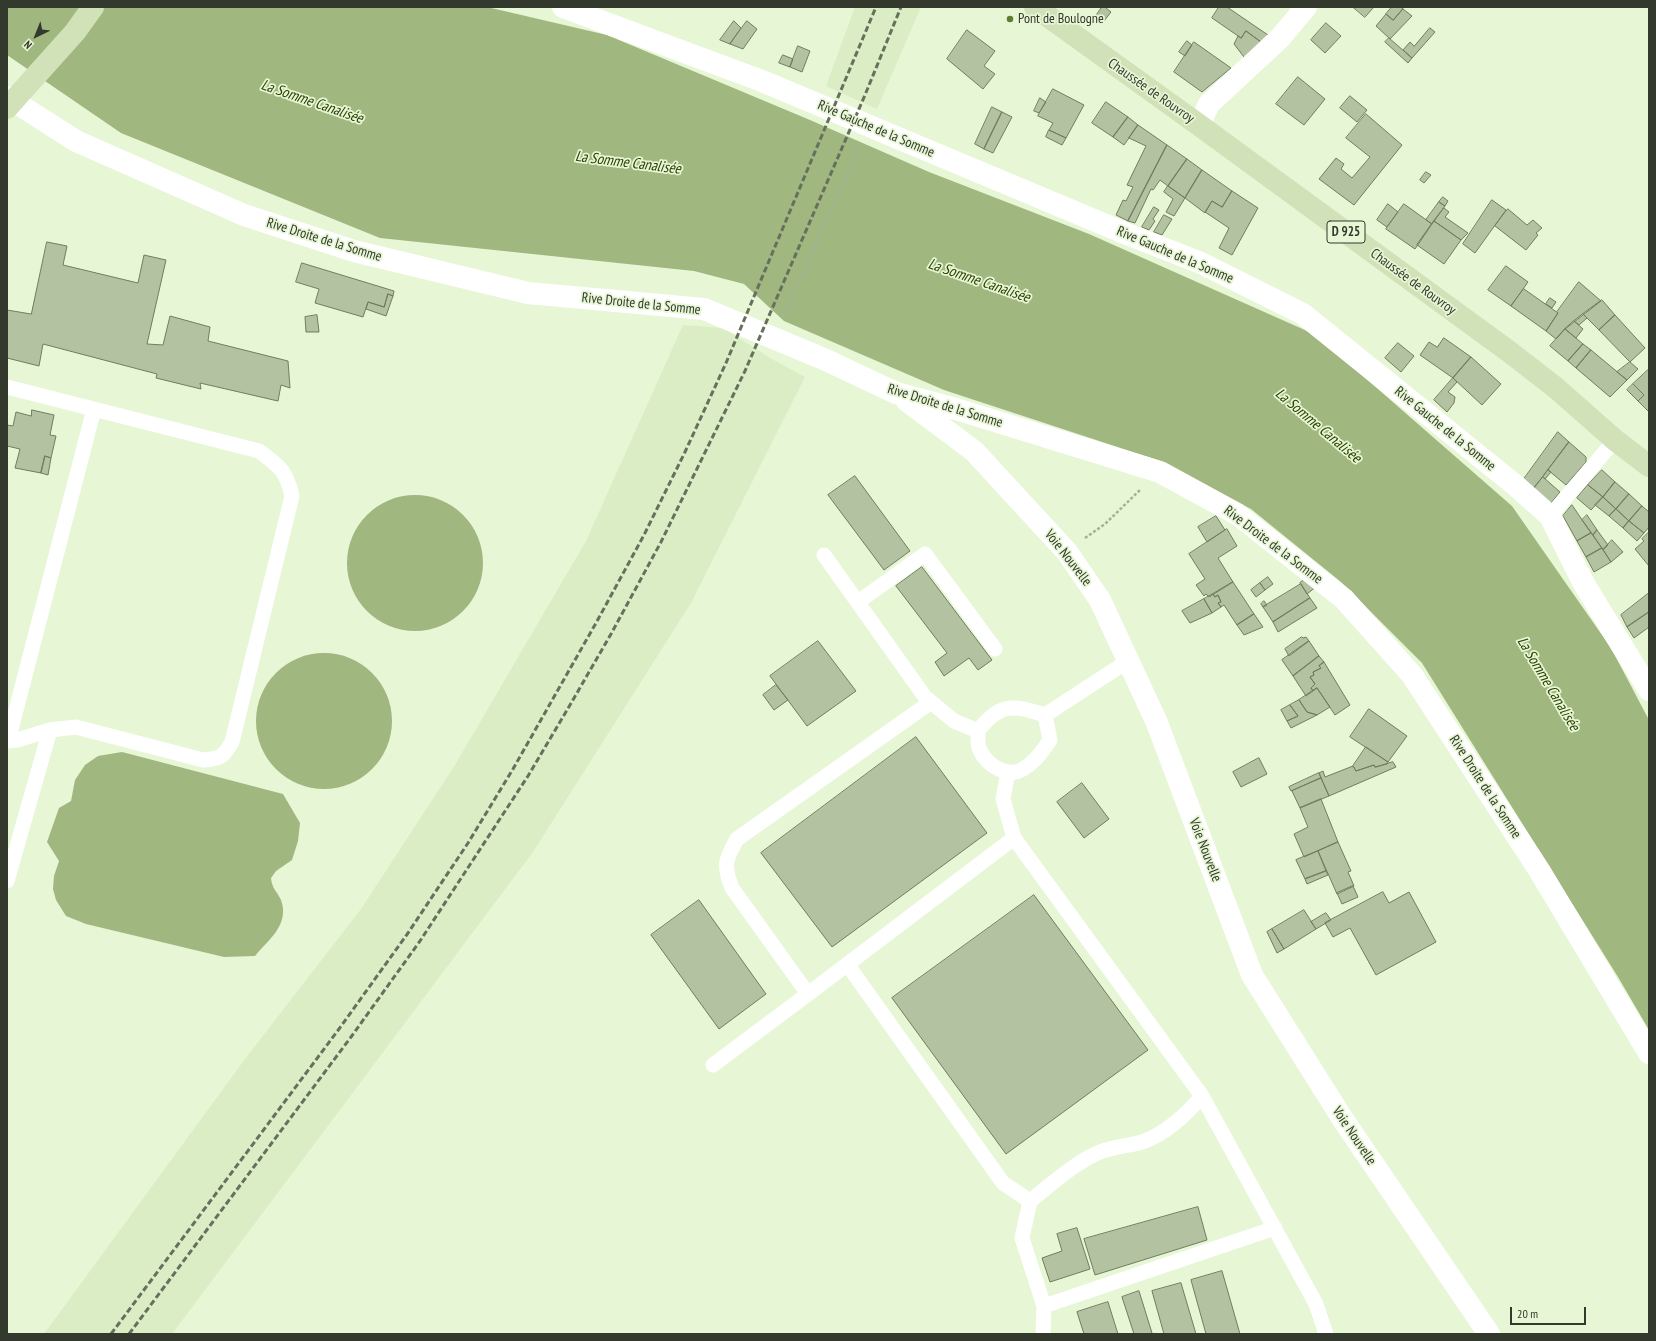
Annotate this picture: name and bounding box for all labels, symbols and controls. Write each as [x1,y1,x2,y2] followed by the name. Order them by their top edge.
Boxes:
[1018,11,1104,27] place label: Pont de Boulogne
[1005,14,1015,24] marker: Pont de Boulogne
[16,16,56,56] north arrow
[21,38,35,52] text: N
[1105,55,1197,127] street label: Chaussée de Rouvroy
[259,76,365,128] water label: La Somme Canalisée
[815,97,937,161] street label: Rive Gauche de la Somme
[574,148,682,178] water label: La Somme Canalisée
[264,215,384,265] street label: Rive Droite de la Somme
[1327,221,1365,243] road number: D 925
[1114,223,1236,287] street label: Rive Gauche de la Somme
[1367,245,1459,319] street label: Chaussée de Rouvroy
[926,255,1032,307] water label: La Somme Canalisée
[581,289,701,319] street label: Rive Droite de la Somme
[885,381,1005,431] street label: Rive Droite de la Somme
[1391,383,1499,475] street label: Rive Gauche de la Somme
[1271,385,1365,467] water label: La Somme Canalisée
[1220,502,1326,588] street label: Rive Droite de la Somme
[1041,527,1095,589] street label: Voie Nouvelle
[1513,634,1583,734] water label: La Somme Canalisée
[1445,732,1525,842] street label: Rive Droite de la Somme
[1185,816,1225,884] street label: Voie Nouvelle
[1328,1104,1380,1168] street label: Voie Nouvelle
[1512,1299,1588,1325] scale bar
[1517,1306,1538,1321] text: 20 m

